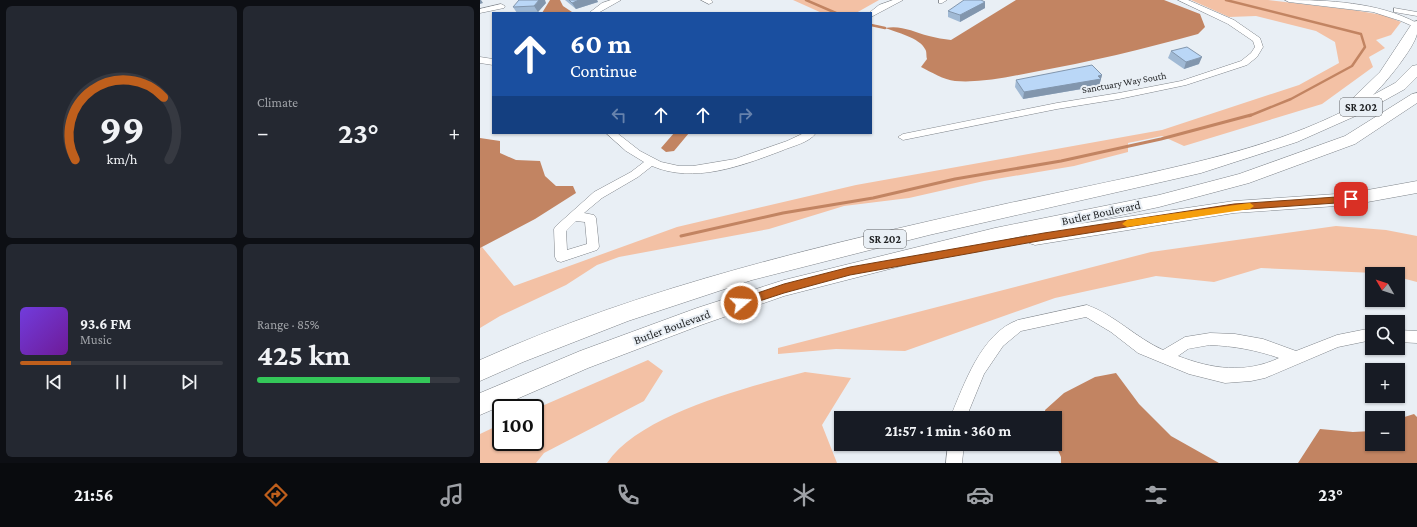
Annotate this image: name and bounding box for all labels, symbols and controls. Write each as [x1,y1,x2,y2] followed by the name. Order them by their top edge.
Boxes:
[504,28,556,80] icon: ahead
[570,28,631,59] text: 60 m
[570,61,637,81] text: Continue
[1081,70,1168,95] street label: Sanctuary Way South
[257,95,298,110] text: Climate
[1340,98,1382,116] road number: SR 202
[608,104,630,126] icon: left
[650,104,672,126] icon: ahead
[692,104,714,126] icon: ahead
[734,104,756,126] icon: right
[99,106,144,152] text: 99
[338,116,379,149] text: 23°
[257,120,269,145] text: −
[448,120,460,145] text: +
[106,150,137,166] text: km/h
[1334,182,1368,216] pin
[1340,188,1362,210] icon: arrive
[1060,198,1142,228] street label: Butler Boulevard
[864,230,906,248] road number: SR 202
[1365,267,1405,307] north arrow
[1365,267,1405,451] map controls
[720,282,762,324] position arrow
[632,306,713,347] street label: Butler Boulevard
[1365,315,1405,355] button: search
[80,316,131,332] text: 93.6 FM
[257,317,319,332] text: Range · 85%
[80,332,112,347] text: Music
[257,338,350,371] text: 425 km
[1365,363,1405,403] button: +
[43,371,65,393] icon: previous
[110,371,132,393] icon: pause
[178,371,200,393] icon: next
[492,399,544,451] speed limit sign: 100
[1365,411,1405,451] button: −
[885,423,1011,439] text: 21:57 · 1 min · 360 m
[262,481,290,509] icon: directions
[438,481,466,509] icon: music
[614,481,642,509] icon: phone
[790,481,818,509] icon: climate
[966,481,994,509] icon: car
[1142,481,1170,509] icon: filters
[74,485,114,505] text: 21:56
[1318,485,1343,505] text: 23°

